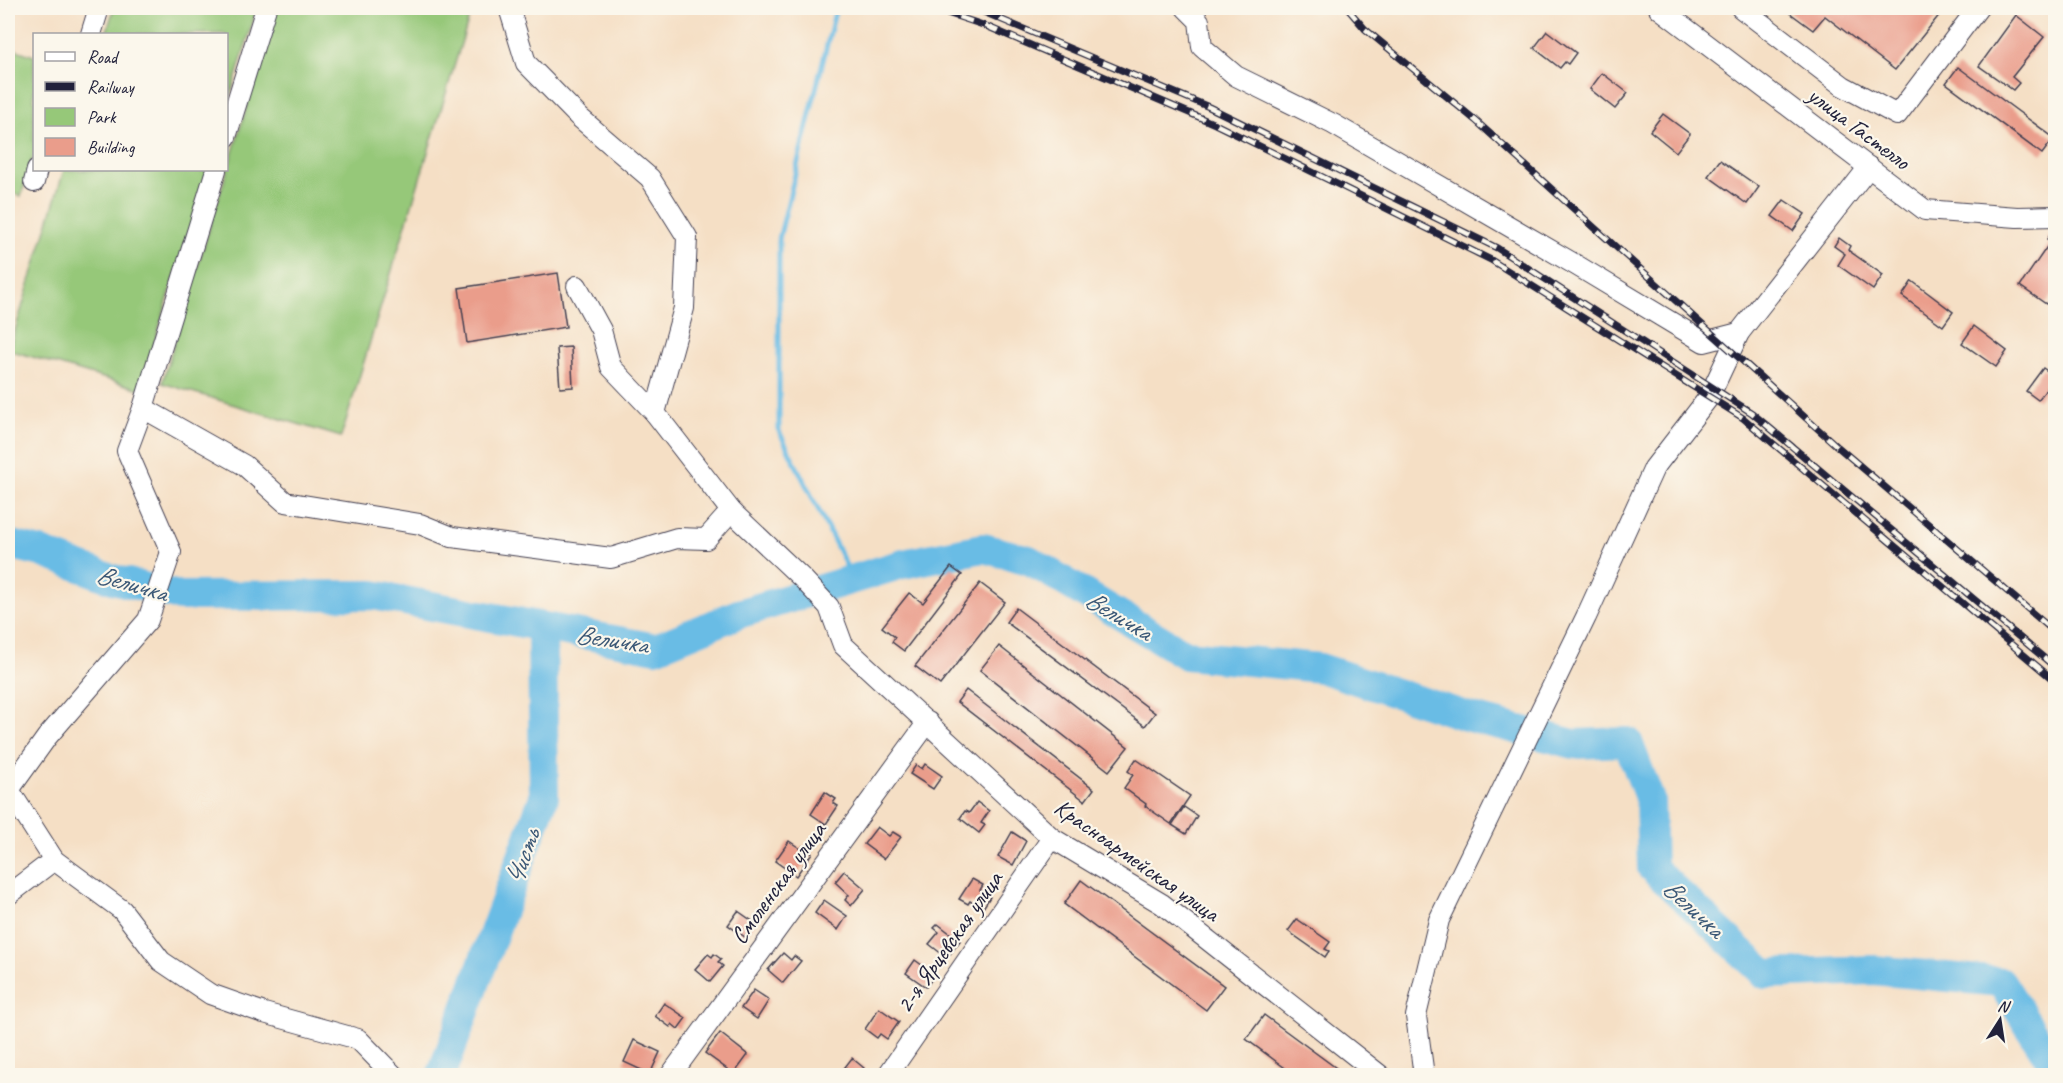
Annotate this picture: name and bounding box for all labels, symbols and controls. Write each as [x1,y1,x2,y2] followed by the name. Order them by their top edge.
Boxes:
[33,33,228,171] legend
[87,46,120,68] text: Road
[87,76,135,98] text: Railway
[1800,79,1917,177] street label: улица Гастелло
[87,106,117,128] text: Park
[87,136,136,158] text: Building
[93,558,174,610] water label: Величка
[1079,583,1161,650] water label: Величка
[574,618,653,662] water label: Величка
[1049,792,1226,929] street label: Красноармейская улица
[724,815,833,950] street label: Смоленская улица
[497,822,549,889] water label: Чисть
[889,864,1010,1019] street label: 2-я Ярцевская улица
[1656,872,1734,947] water label: Величка
[1970,990,2030,1050] north arrow
[1996,995,2013,1018] text: N

